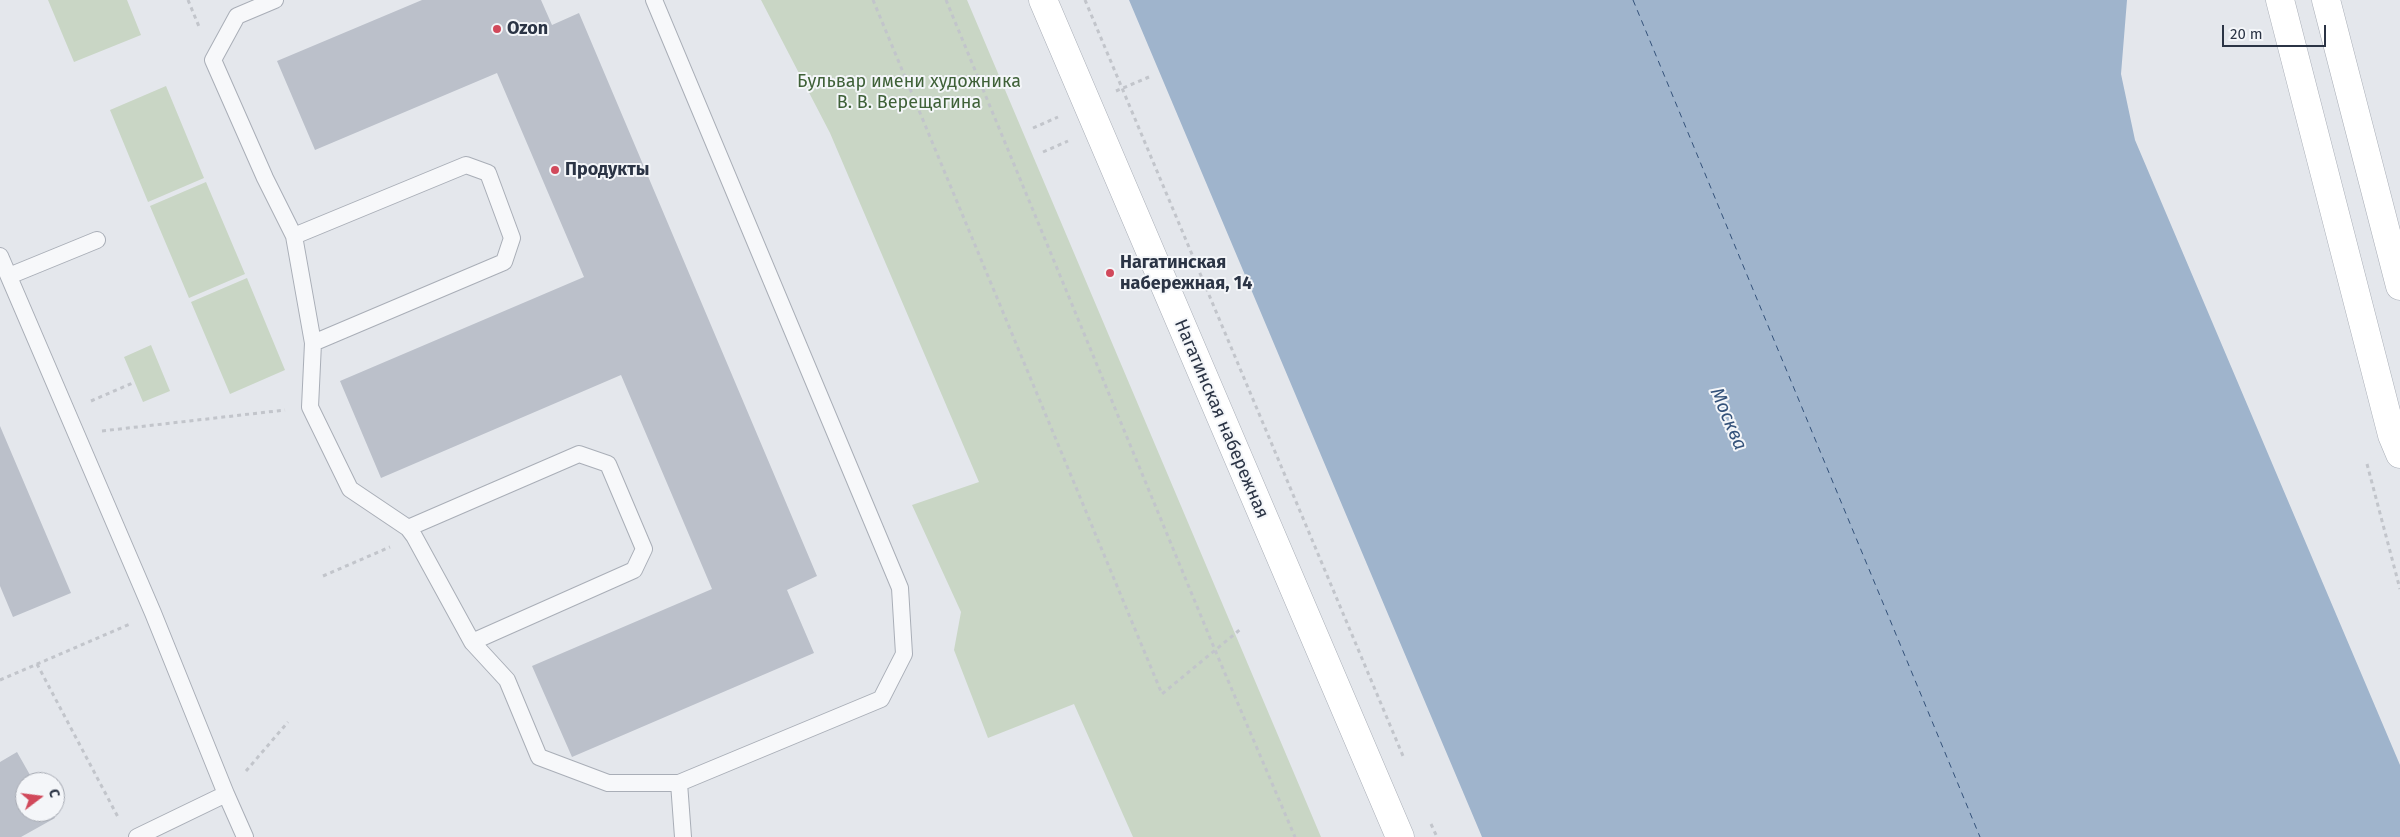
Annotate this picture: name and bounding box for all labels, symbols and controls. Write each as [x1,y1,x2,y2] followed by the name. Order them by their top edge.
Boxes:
[2225,15,2329,47] scale bar
[507,18,548,40] place label: Ozon
[491,23,503,35] marker: Ozon
[2230,25,2263,43] text: 20 m
[797,71,1021,114] park label: Бульвар имени художника В. В. Верещагина
[565,159,649,181] place label: Продукты
[549,164,561,176] marker: Продукты
[1120,252,1252,294] place label: Нагатинская набережная, 14
[1104,267,1116,279] marker: Нагатинская набережная, 14
[1169,316,1273,522] street label: Нагатинская набережная
[1705,384,1751,454] water label: Москва
[15,772,65,822] north arrow
[45,787,63,799] text: С

